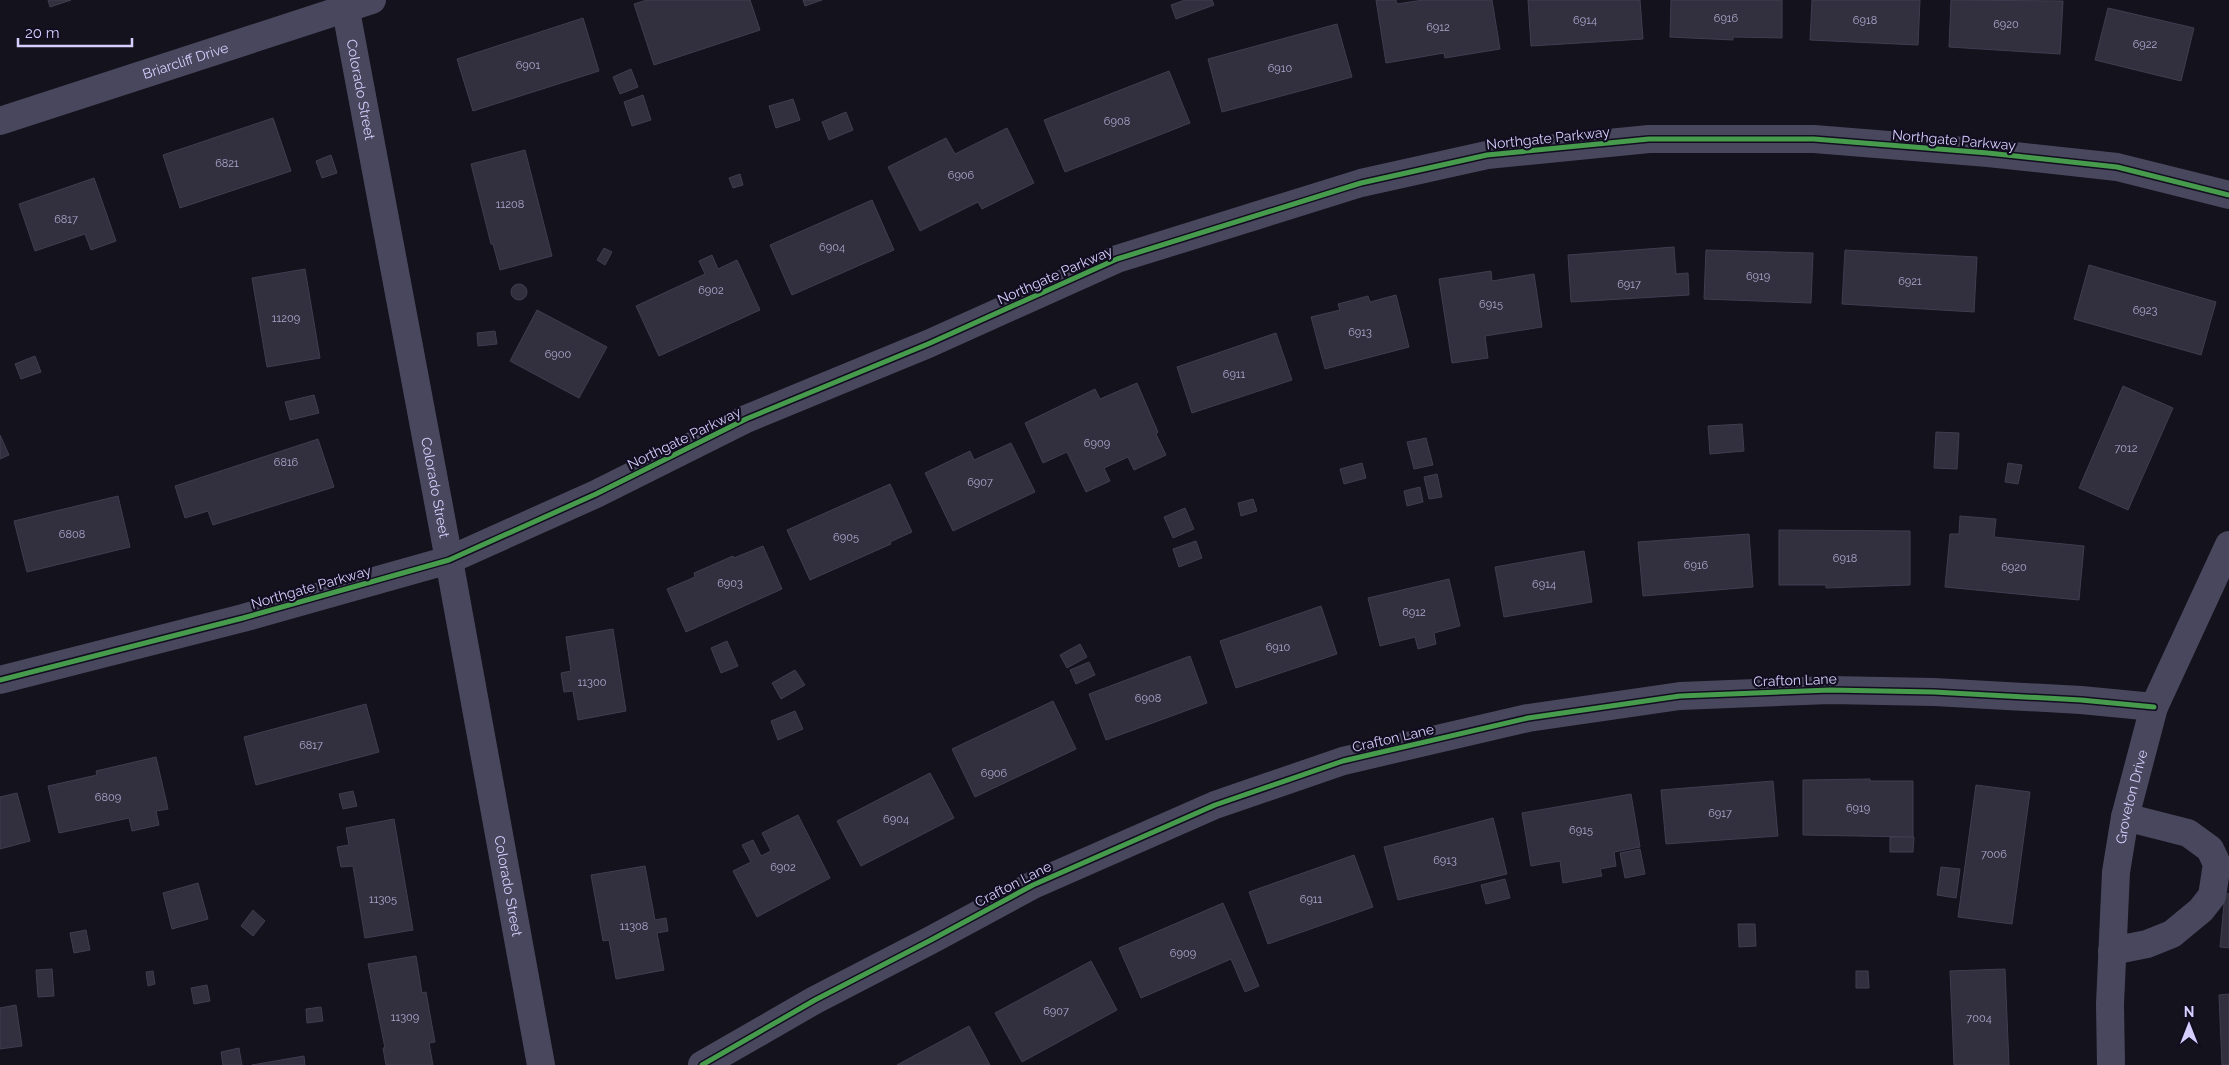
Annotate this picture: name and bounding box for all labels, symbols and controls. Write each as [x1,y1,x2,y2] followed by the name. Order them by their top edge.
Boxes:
[1714,12,1739,25] house number: 6916
[1573,14,1597,27] house number: 6914
[1853,14,1877,27] house number: 6918
[18,15,131,47] scale bar
[1993,18,2019,31] house number: 6920
[1426,21,1450,34] house number: 6912
[25,24,60,42] text: 20 m
[343,38,378,141] street label: Colorado Street
[2133,38,2158,51] house number: 6922
[141,39,230,82] street label: Briarcliff Drive
[516,59,541,72] house number: 6901
[1268,62,1293,75] house number: 6910
[1104,115,1130,128] house number: 6908
[1485,124,1611,152] street label: Northgate Parkway
[1891,127,2017,153] street label: Northgate Parkway
[215,157,239,170] house number: 6821
[948,169,975,182] house number: 6906
[496,198,524,211] house number: 11208
[54,213,78,226] house number: 6817
[819,241,845,254] house number: 6904
[995,242,1115,308] street label: Northgate Parkway
[1746,270,1770,283] house number: 6919
[1898,275,1922,288] house number: 6921
[1617,278,1641,291] house number: 6917
[698,284,724,297] house number: 6902
[1479,298,1503,311] house number: 6915
[2133,304,2157,317] house number: 6923
[272,312,300,325] house number: 11209
[1348,326,1372,339] house number: 6913
[545,348,572,361] house number: 6900
[1223,368,1246,381] house number: 6911
[625,403,744,472] street label: Northgate Parkway
[418,436,453,539] street label: Colorado Street
[1084,437,1110,450] house number: 6909
[2114,442,2138,455] house number: 7012
[274,456,299,469] house number: 6816
[967,476,993,489] house number: 6907
[59,528,85,541] house number: 6808
[833,531,859,544] house number: 6905
[1833,552,1857,565] house number: 6918
[1684,559,1709,572] house number: 6916
[2001,561,2027,574] house number: 6920
[249,562,373,612] street label: Northgate Parkway
[717,577,743,590] house number: 6903
[1532,578,1556,591] house number: 6914
[1402,606,1426,619] house number: 6912
[1266,641,1291,654] house number: 6910
[1753,671,1837,689] street label: Crafton Lane
[578,676,607,689] house number: 11300
[1135,692,1161,705] house number: 6908
[1351,721,1435,755] street label: Crafton Lane
[299,739,323,752] house number: 6817
[2113,748,2150,845] street label: Groveton Drive
[981,767,1008,780] house number: 6906
[95,791,121,804] house number: 6809
[1846,802,1870,815] house number: 6919
[1708,807,1732,820] house number: 6917
[883,813,909,826] house number: 6904
[1569,824,1593,837] house number: 6915
[491,834,525,938] street label: Colorado Street
[1981,848,2007,861] house number: 7006
[1433,854,1457,867] house number: 6913
[972,858,1054,910] street label: Crafton Lane
[770,861,796,874] house number: 6902
[369,893,397,906] house number: 11305
[1300,893,1323,906] house number: 6911
[620,920,648,933] house number: 11308
[1170,947,1196,960] house number: 6909
[2164,1000,2214,1050] north arrow
[2184,1004,2194,1020] text: N
[1043,1005,1069,1018] house number: 6907
[391,1011,419,1024] house number: 11309
[1966,1012,1992,1025] house number: 7004

